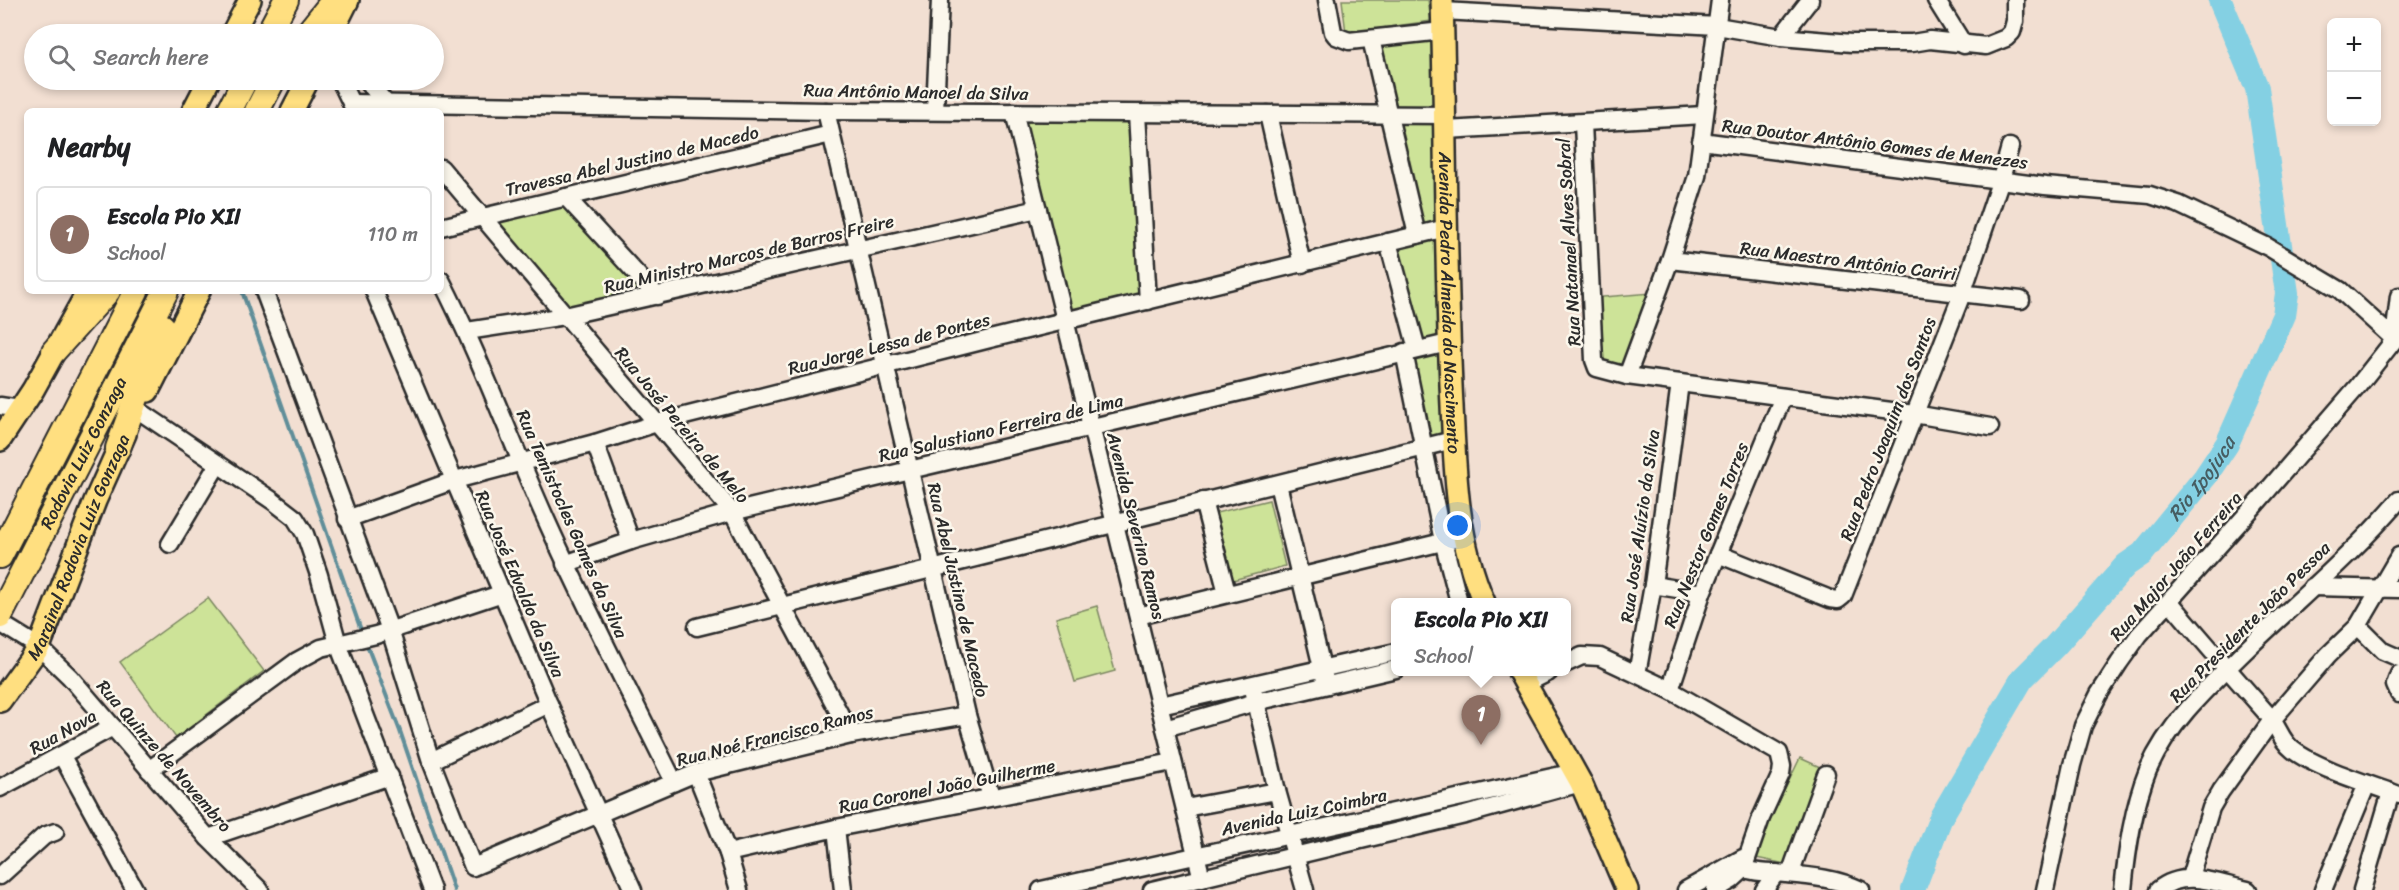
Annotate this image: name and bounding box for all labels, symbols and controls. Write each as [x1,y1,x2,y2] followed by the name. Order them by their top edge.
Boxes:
[2327,18,2381,126] map controls
[2327,18,2381,72] button: +
[24,24,444,90] search box
[93,38,209,77] text: Search here
[45,41,78,74] icon: search
[2327,72,2381,126] button: −
[803,74,1030,110] street label: Rua Antônio Manoel da Silva
[1720,109,2030,179] street label: Rua Doutor Antônio Gomes de Menezes
[502,116,762,206] street label: Travessa Abel Justino de Macedo
[48,124,130,170] text: Nearby
[1548,136,1590,347] street label: Rua Natanael Alves Sobral
[1429,151,1470,455] street label: Avenida Pedro Almeida do Nascimento
[107,197,241,236] text: Escola Pio XII
[601,205,897,303] street label: Rua Ministro Marcos de Barros Freire
[65,217,74,252] text: 1
[368,217,418,252] text: 110 m
[1738,232,1959,290] street label: Rua Maestro Antônio Cariri
[107,236,166,271] text: School
[785,303,994,385] street label: Rua Jorge Lessa de Pontes
[1830,312,1946,546] street label: Rua Pedro Joaquim dos Santos
[606,339,758,511] street label: Rua José Pereira de Melo
[31,371,136,535] street label: Rodovia Luiz Gonzaga
[876,384,1127,472] street label: Rua Salustiano Ferreira de Lima
[507,404,637,644] street label: Rua Temistocles Gomes da Silva
[1611,427,1669,625] street label: Rua José Aluízio da Silva
[1097,428,1175,624] street label: Avenida Severino Ramos
[18,429,139,667] street label: Marginal Rodovia Luiz Gonzaga
[2158,429,2247,529] water label: Rio Ipojuca
[1654,436,1758,633] street label: Rua Nestor Gomes Torres
[918,479,998,701] street label: Rua Abel Justino de Macedo
[2101,484,2251,648] street label: Rua Major João Ferreira
[466,485,574,684] street label: Rua José Edvaldo da Silva
[1443,511,1472,540] your location
[2162,533,2339,710] street label: Rua Presidente João Pessoa
[1391,598,1571,676] popup
[1414,600,1548,639] text: Escola Pio XII
[1414,639,1473,674] text: School
[88,672,240,840] street label: Rua Quinze de Novembro
[673,696,877,776] street label: Rua Noé Francisco Ramos
[1462,696,1500,745] pin: 1
[23,700,103,764] street label: Rua Nova
[836,749,1058,823] street label: Rua Coronel João Guilherme
[1217,779,1391,845] street label: Avenida Luiz Coimbra

